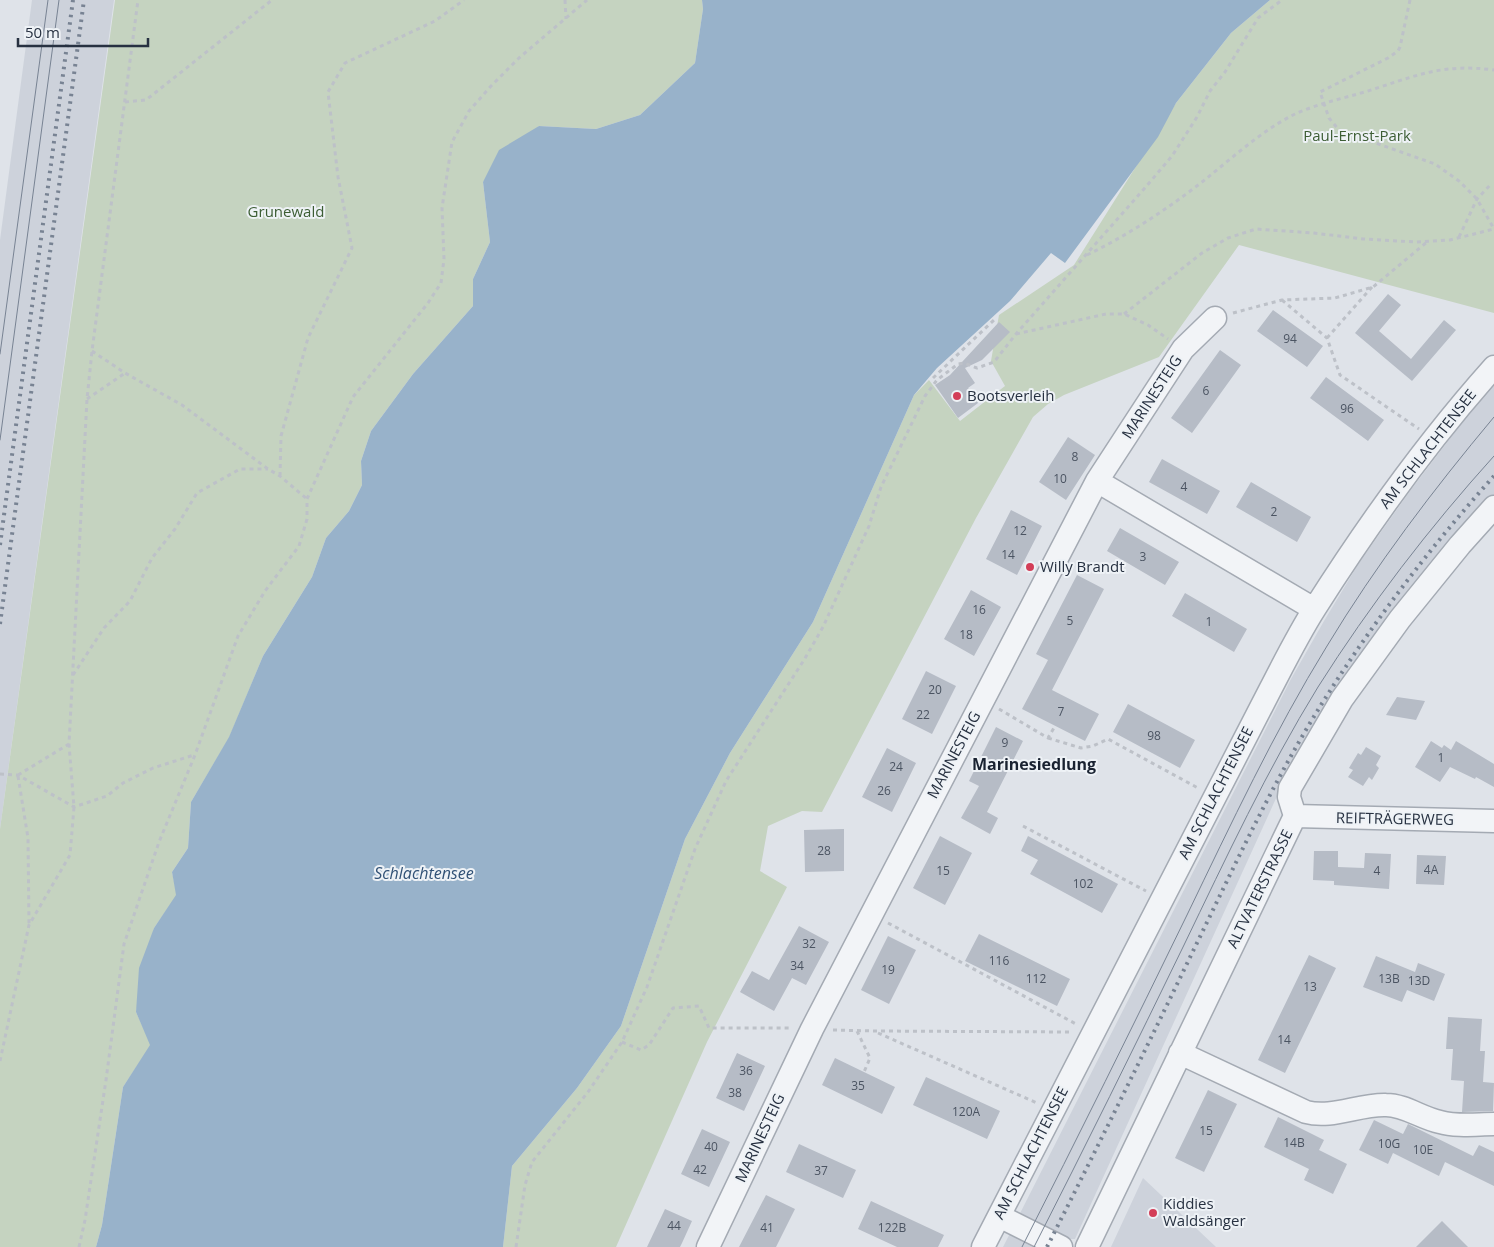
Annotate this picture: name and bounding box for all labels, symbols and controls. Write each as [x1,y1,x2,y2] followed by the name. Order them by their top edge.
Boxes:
[18,15,148,47] scale bar
[25,22,60,42] text: 50 m
[1303,125,1411,145] park label: Paul-Ernst-Park
[248,201,324,221] park label: Grunewald
[1283,330,1297,347] house number: 94
[1117,351,1186,442] street label: MARINESTEIG
[1203,382,1210,399] house number: 6
[967,385,1054,405] place label: Bootsverleih
[1374,385,1480,512] street label: AM SCHLACHTENSEE
[951,390,963,402] marker: Bootsverleih
[1340,400,1354,417] house number: 96
[1072,448,1079,465] house number: 8
[1053,470,1067,487] house number: 10
[1181,478,1188,495] house number: 4
[1271,503,1278,520] house number: 2
[1013,522,1027,539] house number: 12
[1001,546,1015,563] house number: 14
[1140,548,1147,565] house number: 3
[1040,556,1125,576] place label: Willy Brandt
[1024,561,1036,573] marker: Willy Brandt
[972,601,986,618] house number: 16
[1067,612,1074,629] house number: 5
[1206,613,1212,630] house number: 1
[959,626,973,643] house number: 18
[928,681,942,698] house number: 20
[1058,703,1065,720] house number: 7
[916,706,930,723] house number: 22
[922,707,984,802] street label: MARINESTEIG
[1173,723,1257,862] street label: AM SCHLACHTENSEE
[1147,727,1161,744] house number: 98
[1002,734,1009,751] house number: 9
[1438,749,1444,766] house number: 1
[972,753,1096,775] district label: Marinesiedlung
[889,758,903,775] house number: 24
[877,782,891,799] house number: 26
[1336,807,1454,829] street label: REIFTRÄGERWEG
[1222,826,1297,951] street label: ALTVATERSTRASSE
[817,842,831,859] house number: 28
[1424,861,1439,878] house number: 4A
[374,862,474,884] water label: Schlachtensee
[936,862,950,879] house number: 15
[1374,862,1381,879] house number: 4
[1073,875,1093,892] house number: 102
[802,935,816,952] house number: 32
[989,952,1009,969] house number: 116
[790,957,804,974] house number: 34
[881,961,895,978] house number: 19
[1026,970,1046,987] house number: 112
[1378,970,1400,987] house number: 13B
[1408,972,1430,989] house number: 13D
[1303,978,1317,995] house number: 13
[1277,1031,1291,1048] house number: 14
[739,1062,753,1079] house number: 36
[851,1077,865,1094] house number: 35
[988,1083,1072,1222] street label: AM SCHLACHTENSEE
[728,1084,742,1101] house number: 38
[730,1090,788,1185] street label: MARINESTEIG
[952,1103,980,1120] house number: 120A
[1199,1122,1213,1139] house number: 15
[1283,1134,1305,1151] house number: 14B
[1378,1135,1400,1152] house number: 10G
[704,1138,718,1155] house number: 40
[1413,1141,1433,1158] house number: 10E
[693,1161,707,1178] house number: 42
[814,1162,828,1179] house number: 37
[1163,1193,1246,1230] place label: Kiddies Waldsänger
[1147,1207,1159,1219] marker: Kiddies Waldsänger
[667,1217,681,1234] house number: 44
[760,1219,774,1236] house number: 41
[878,1219,906,1236] house number: 122B

